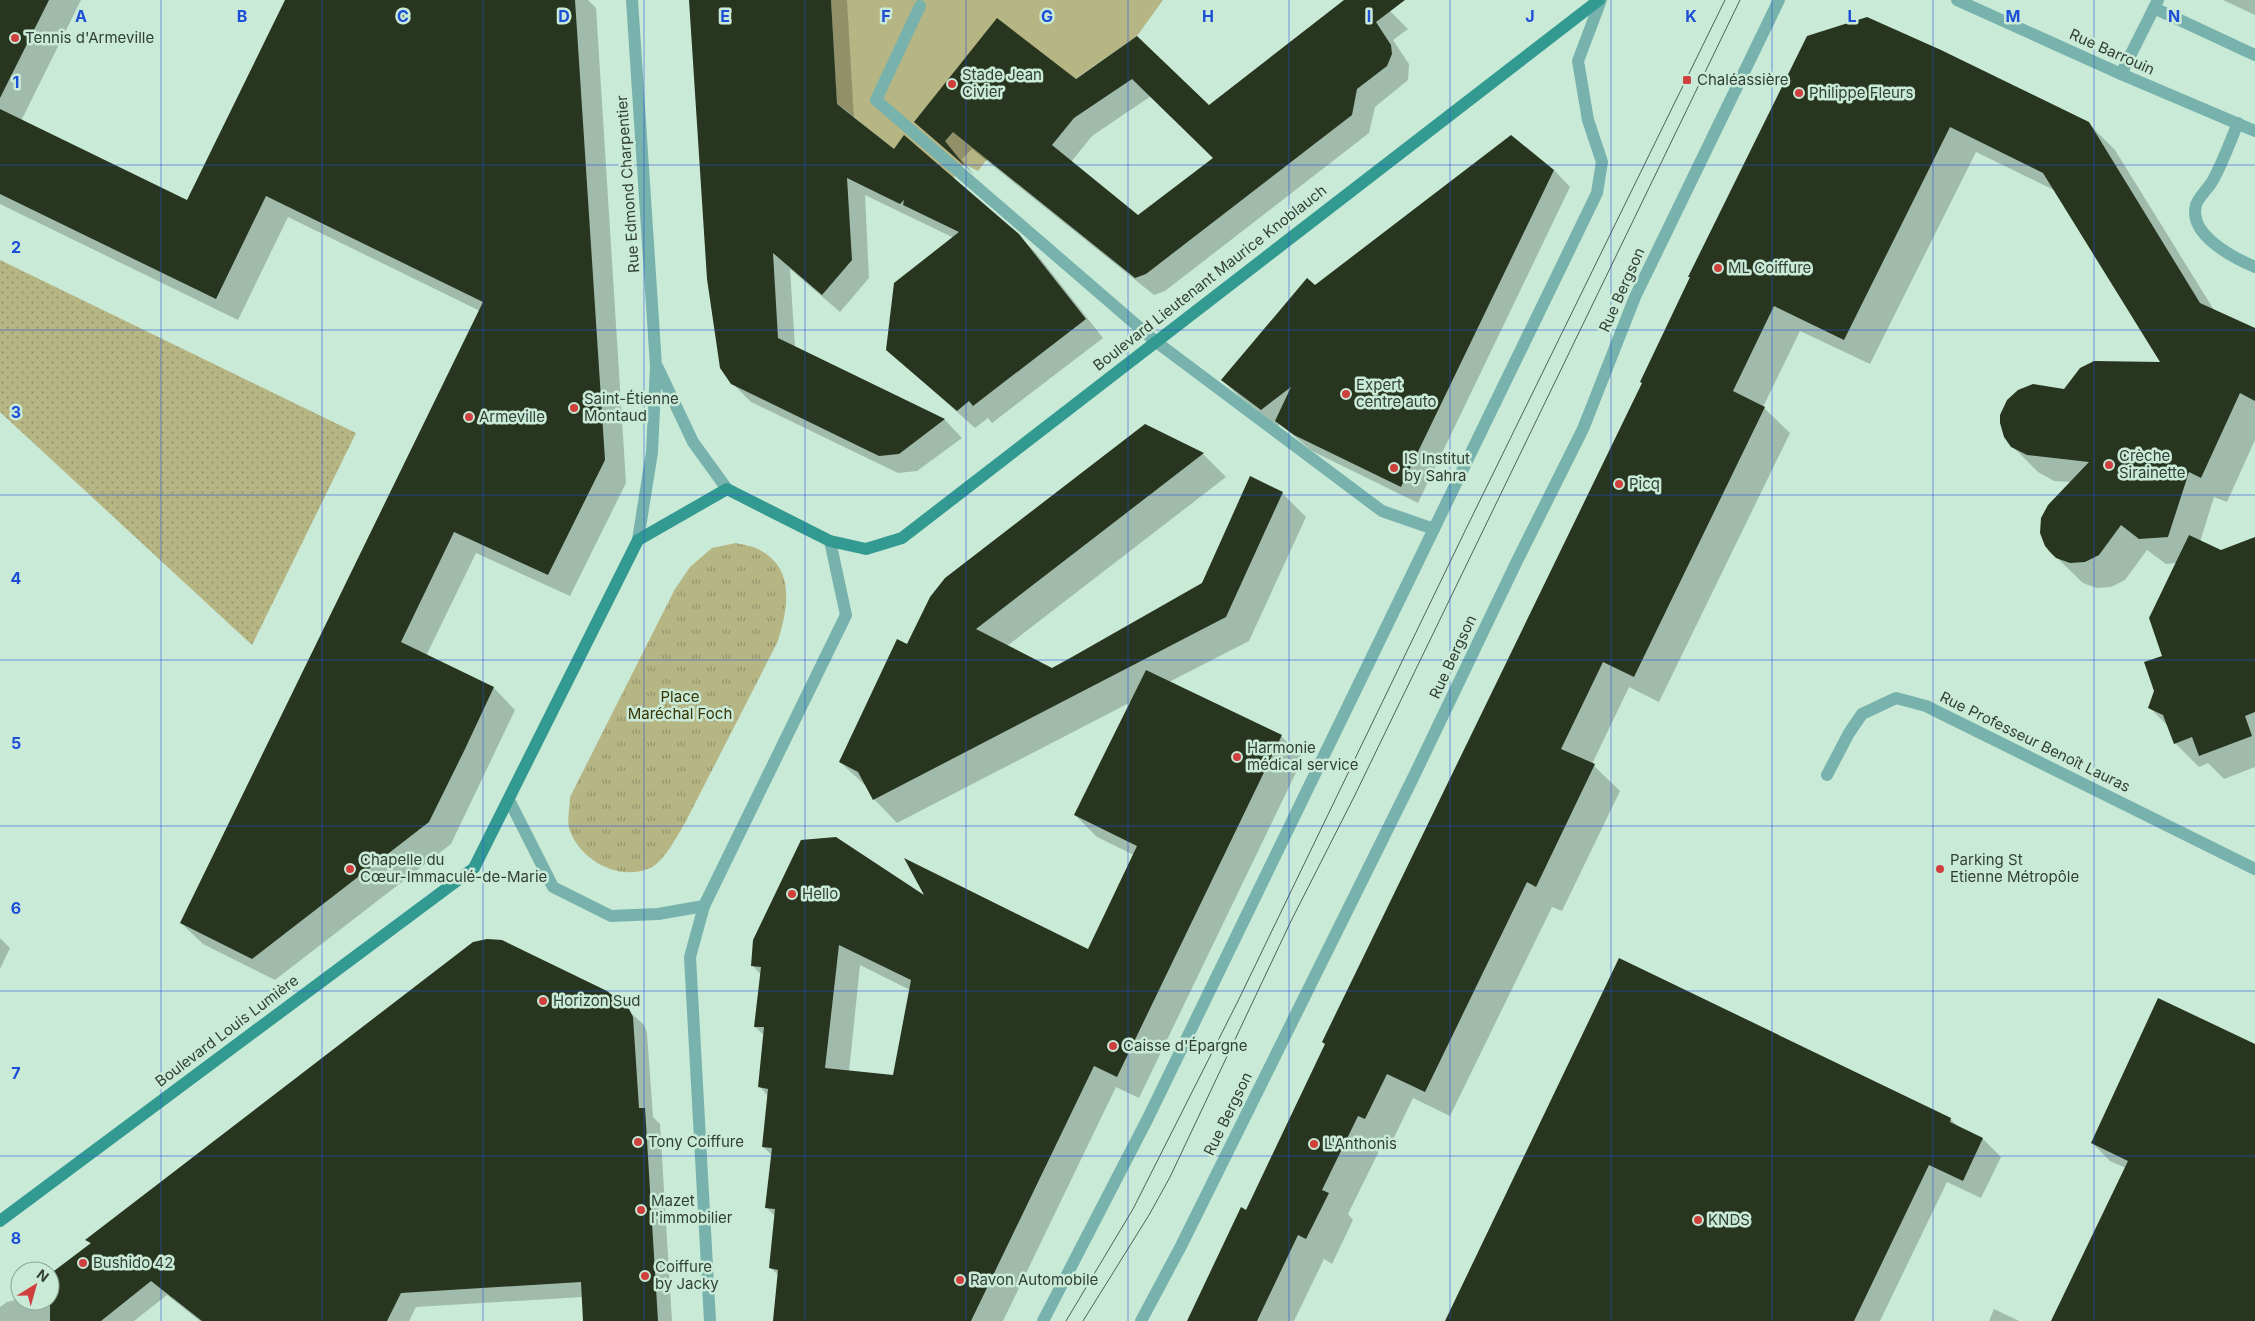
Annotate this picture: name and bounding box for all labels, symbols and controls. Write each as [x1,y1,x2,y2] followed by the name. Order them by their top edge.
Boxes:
[75,6,87,26] text: A
[237,6,247,26] text: B
[397,6,409,26] text: C
[558,6,570,26] text: D
[720,6,730,26] text: E
[881,6,891,26] text: F
[1041,6,1053,26] text: G
[1202,6,1214,26] text: H
[1367,6,1371,26] text: I
[1525,6,1535,26] text: J
[1685,6,1697,26] text: K
[1847,6,1857,26] text: L
[2006,6,2020,26] text: M
[2168,6,2180,26] text: N
[2067,24,2158,79] street label: Rue Barrouin
[25,28,154,47] place label: Tennis d'Armeville
[9,32,21,44] marker: Tennis d'Armeville
[962,65,1042,101] place label: Stade Jean Civier
[1697,70,1789,89] place label: Chaléassière
[13,72,19,92] text: 1
[1681,74,1693,86] marker: Chaléassière
[946,78,958,90] marker: Stade Jean Civier
[1809,83,1913,102] place label: Philippe Fleurs
[1793,87,1805,99] marker: Philippe Fleurs
[612,94,643,273] street label: Rue Edmond Charpentier
[1089,180,1330,375] street label: Boulevard Lieutenant Maurice Knoblauch
[11,237,21,257] text: 2
[1594,245,1649,335] street label: Rue Bergson
[1728,258,1811,277] place label: ML Coiffure
[1712,262,1724,274] marker: ML Coiffure
[1356,375,1437,411] place label: Expert centre auto
[1340,388,1352,400] marker: Expert centre auto
[584,389,679,425] place label: Saint-Étienne Montaud
[11,402,21,422] text: 3
[568,402,580,414] marker: Saint-Étienne Montaud
[479,407,545,426] place label: Armeville
[463,411,475,423] marker: Armeville
[2119,446,2186,482] place label: Crèche Sirainette
[1404,449,1470,485] place label: IS Institut by Sahra
[2103,459,2115,471] marker: Crèche Sirainette
[1388,462,1400,474] marker: IS Institut by Sahra
[1629,474,1660,493] place label: Picq
[1613,478,1625,490] marker: Picq
[11,568,22,588] text: 4
[1425,612,1480,702] street label: Rue Bergson
[628,687,732,723] park label: Place Maréchal Foch
[1937,687,2134,796] street label: Rue Professeur Benoît Lauras
[11,733,21,753] text: 5
[1247,738,1359,774] place label: Harmonie médical service
[1231,751,1243,763] marker: Harmonie médical service
[360,850,547,886] place label: Chapelle du Cœur-Immaculé-de-Marie
[1950,850,2079,886] place label: Parking St Etienne Métropôle
[344,863,356,875] marker: Chapelle du Cœur-Immaculé-de-Marie
[1934,863,1946,875] marker: Parking St Etienne Métropôle
[802,884,838,903] place label: Hello
[786,888,798,900] marker: Hello
[11,898,21,918] text: 6
[151,971,302,1091] street label: Boulevard Louis Lumière
[553,991,640,1010] place label: Horizon Sud
[537,995,549,1007] marker: Horizon Sud
[1123,1036,1247,1055] place label: Caisse d'Épargne
[1107,1040,1119,1052] marker: Caisse d'Épargne
[11,1063,21,1083] text: 7
[1199,1069,1256,1159] street label: Rue Bergson
[648,1132,744,1151] place label: Tony Coiffure
[1324,1134,1397,1153] place label: L'Anthonis
[632,1136,644,1148] marker: Tony Coiffure
[1308,1138,1320,1150] marker: L'Anthonis
[651,1191,733,1227] place label: Mazet l'immobilier
[635,1204,647,1216] marker: Mazet l'immobilier
[1708,1210,1750,1229] place label: KNDS
[1692,1214,1704,1226] marker: KNDS
[11,1228,21,1248] text: 8
[93,1253,173,1272] place label: Bushido 42
[77,1257,89,1269] marker: Bushido 42
[655,1257,719,1293] place label: Coiffure by Jacky
[10,1261,60,1311] north arrow
[34,1265,53,1285] text: N
[639,1270,651,1282] marker: Coiffure by Jacky
[970,1270,1098,1289] place label: Ravon Automobile
[954,1274,966,1286] marker: Ravon Automobile

